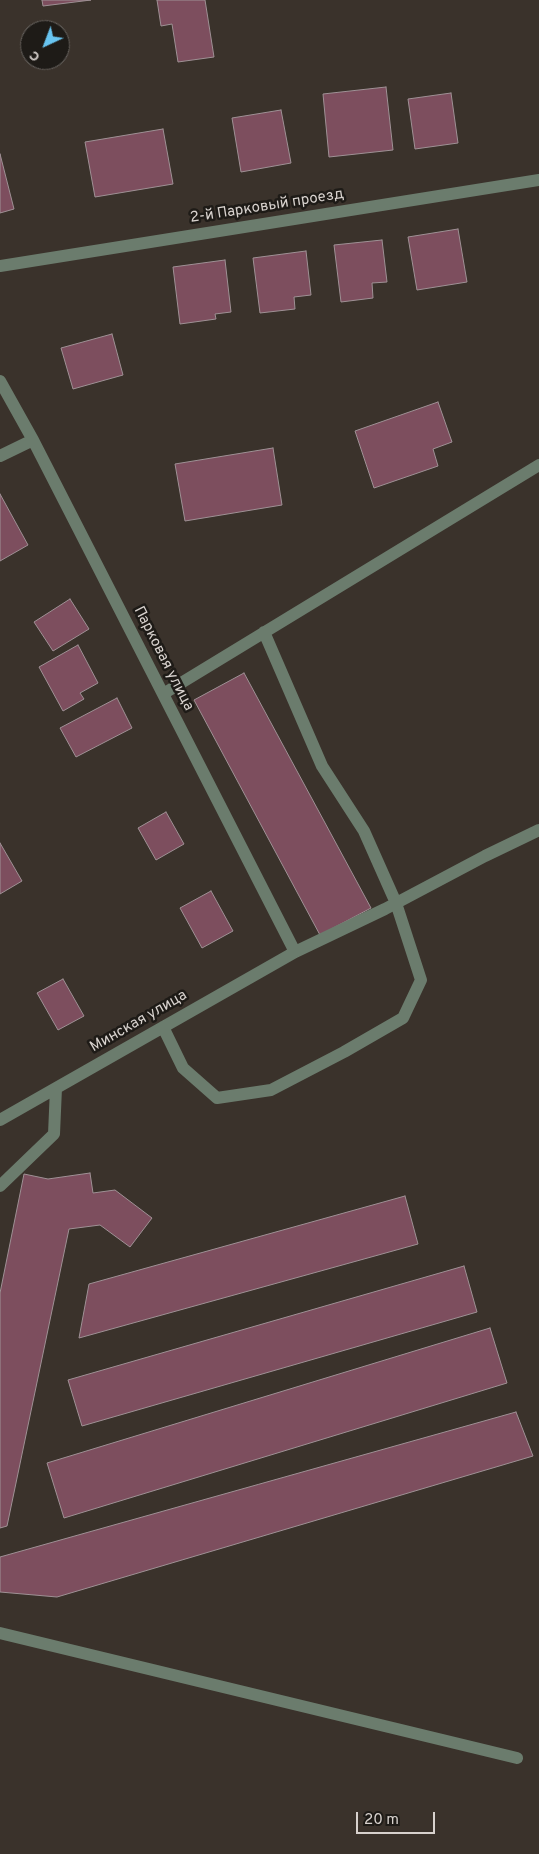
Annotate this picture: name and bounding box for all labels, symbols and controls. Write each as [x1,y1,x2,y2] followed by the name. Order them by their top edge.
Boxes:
[20,20,70,70] north arrow
[26,46,44,65] text: С
[189,186,345,228] street label: 2-й Парковый проезд
[129,604,197,714] street label: Парковая улица
[87,987,191,1057] street label: Минская улица
[359,1802,438,1834] scale bar
[364,1811,399,1830] text: 20 m

